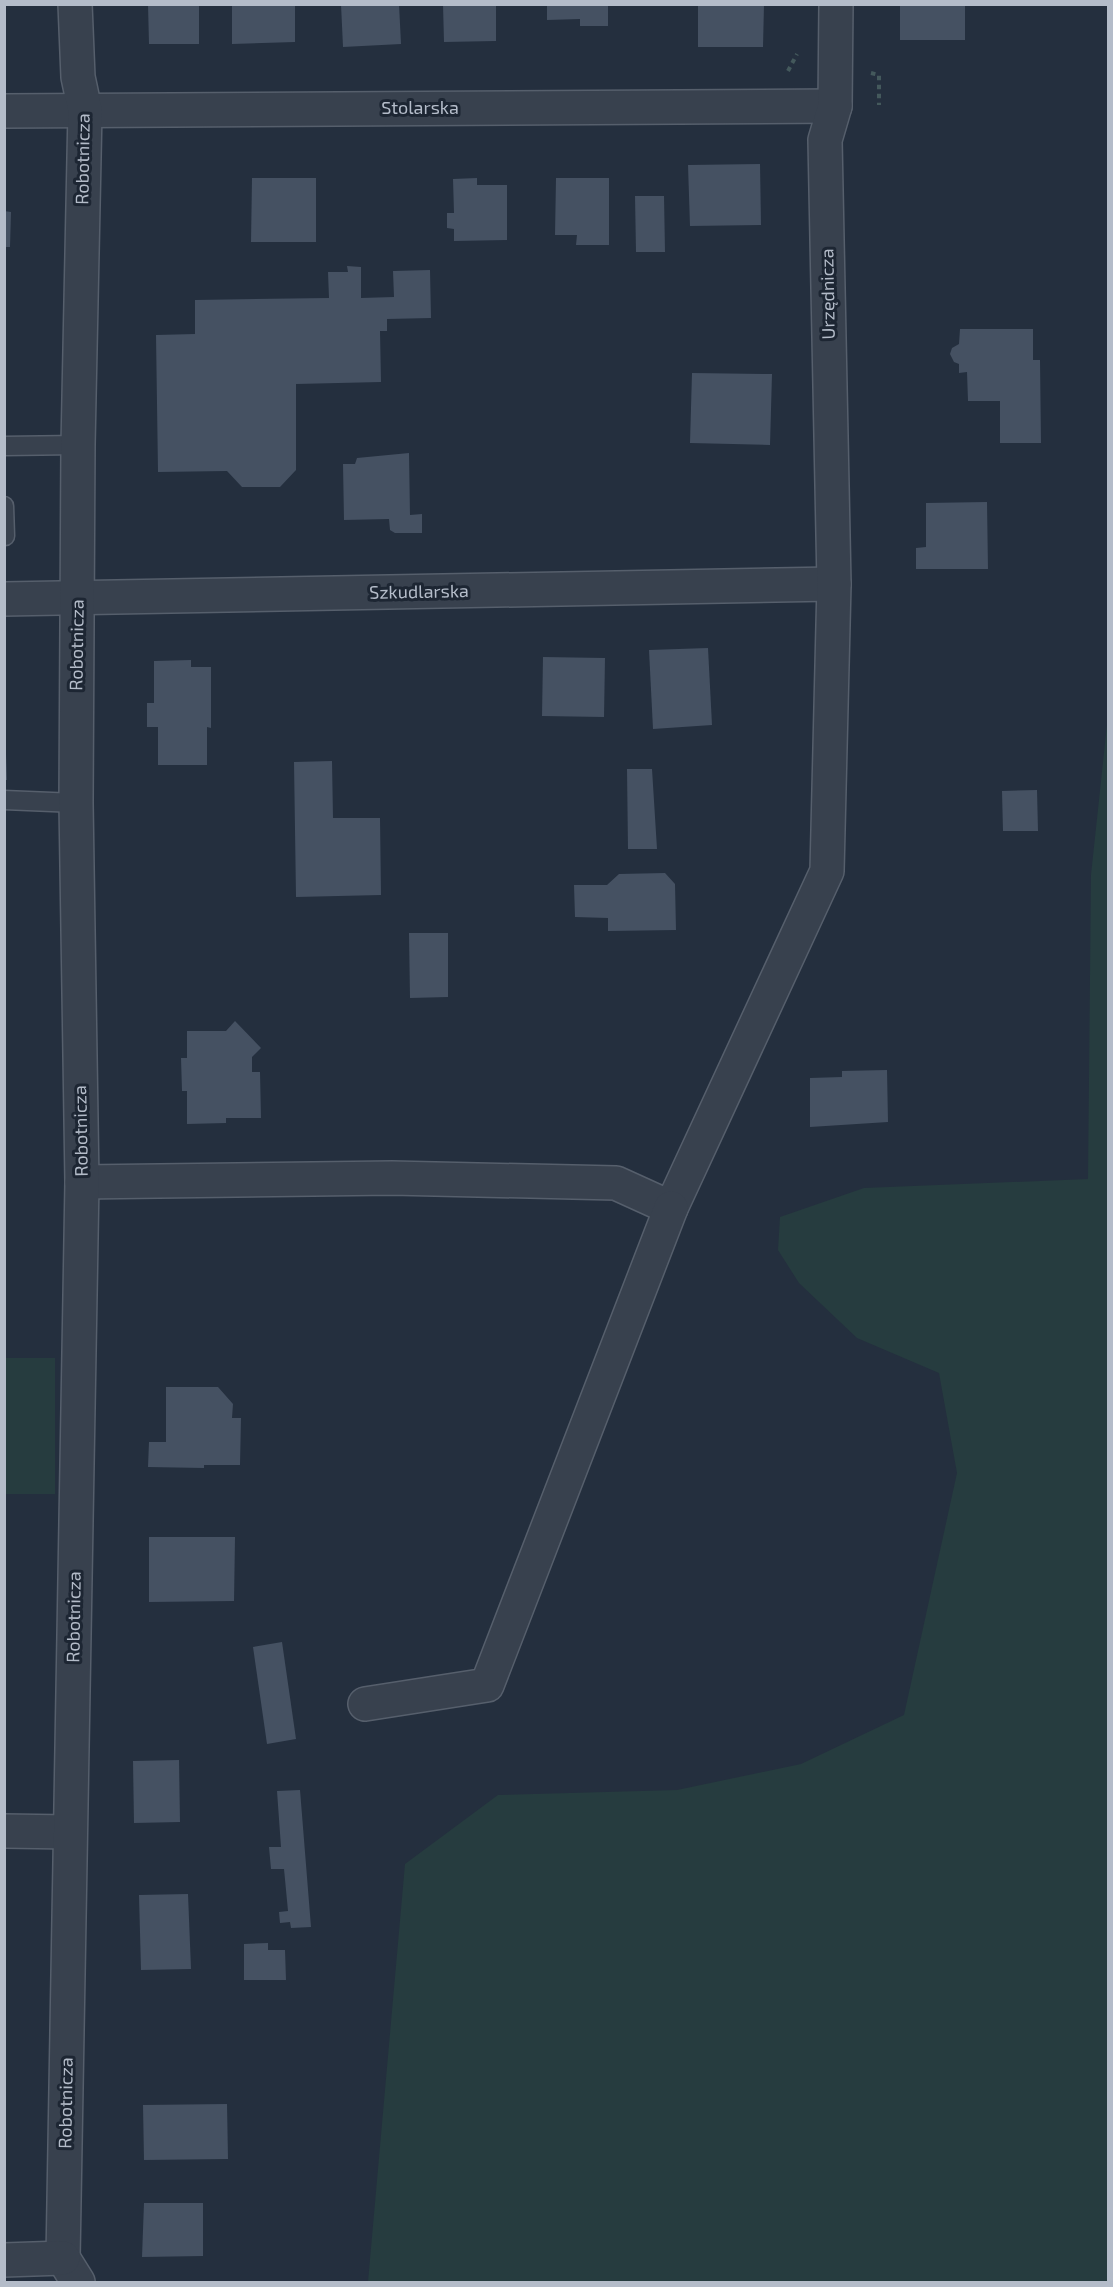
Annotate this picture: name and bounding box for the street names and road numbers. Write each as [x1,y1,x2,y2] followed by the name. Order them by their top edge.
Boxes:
[381,96,459,118] street label: Stolarska
[70,113,94,205] street label: Robotnicza
[815,248,839,340] street label: Urzędnicza
[369,579,469,603] street label: Szkudlarska
[64,599,88,691] street label: Robotnicza
[68,1085,92,1177] street label: Robotnicza
[61,1571,85,1663] street label: Robotnicza
[53,2057,77,2149] street label: Robotnicza

